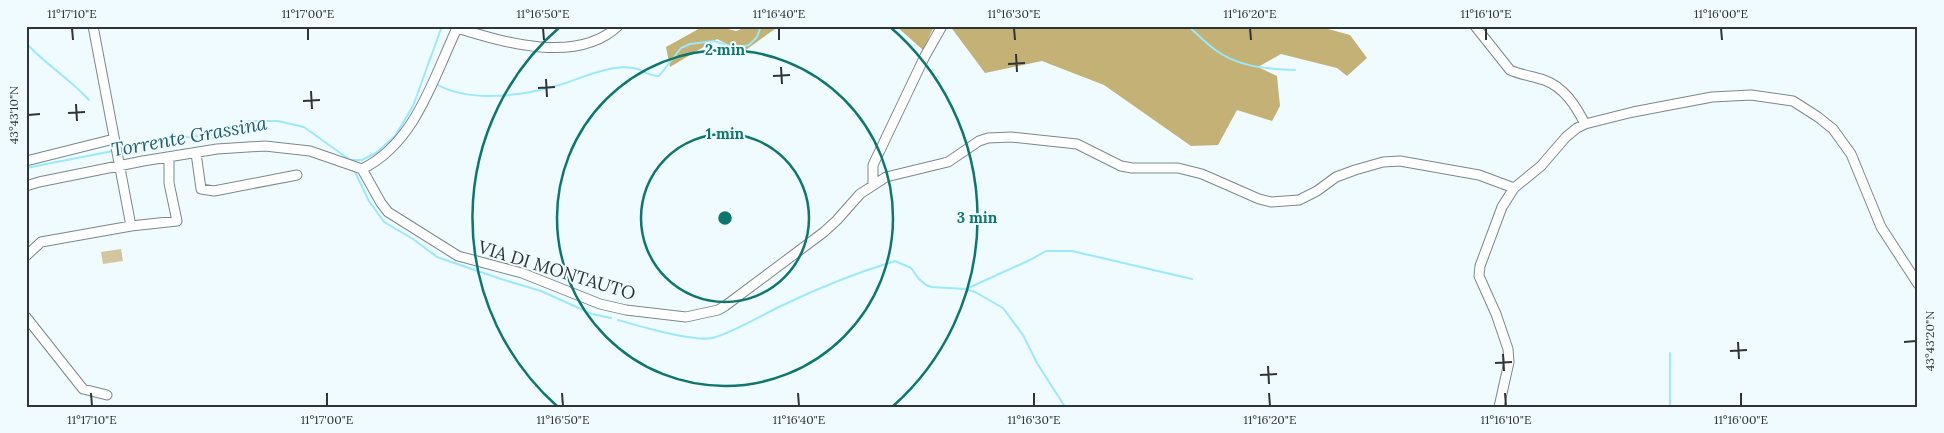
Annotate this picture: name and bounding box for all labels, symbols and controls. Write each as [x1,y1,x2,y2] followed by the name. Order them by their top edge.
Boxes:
[47,6,97,21] text: 11°17'10"E
[282,6,334,21] text: 11°17'00"E
[516,6,570,21] text: 11°16'50"E
[753,6,805,21] text: 11°16'40"E
[987,6,1041,21] text: 11°16'30"E
[1224,6,1276,21] text: 11°16'20"E
[1461,6,1511,21] text: 11°16'10"E
[1694,6,1748,21] text: 11°16'00"E
[705,40,746,59] text: 2 min
[6,86,21,144] text: 43°43'10"N
[109,110,269,161] water label: Torrente Grassina
[706,124,745,143] text: 1 min
[957,208,998,227] text: 3 min
[716,209,734,227] centre of rings
[475,235,639,305] street label: VIA DI MONTAUTO
[1922,311,1937,371] text: 43°43'20"N
[67,412,117,427] text: 11°17'10"E
[301,412,353,427] text: 11°17'00"E
[536,412,590,427] text: 11°16'50"E
[773,412,825,427] text: 11°16'40"E
[1007,412,1061,427] text: 11°16'30"E
[1244,412,1296,427] text: 11°16'20"E
[1481,412,1531,427] text: 11°16'10"E
[1714,412,1768,427] text: 11°16'00"E

